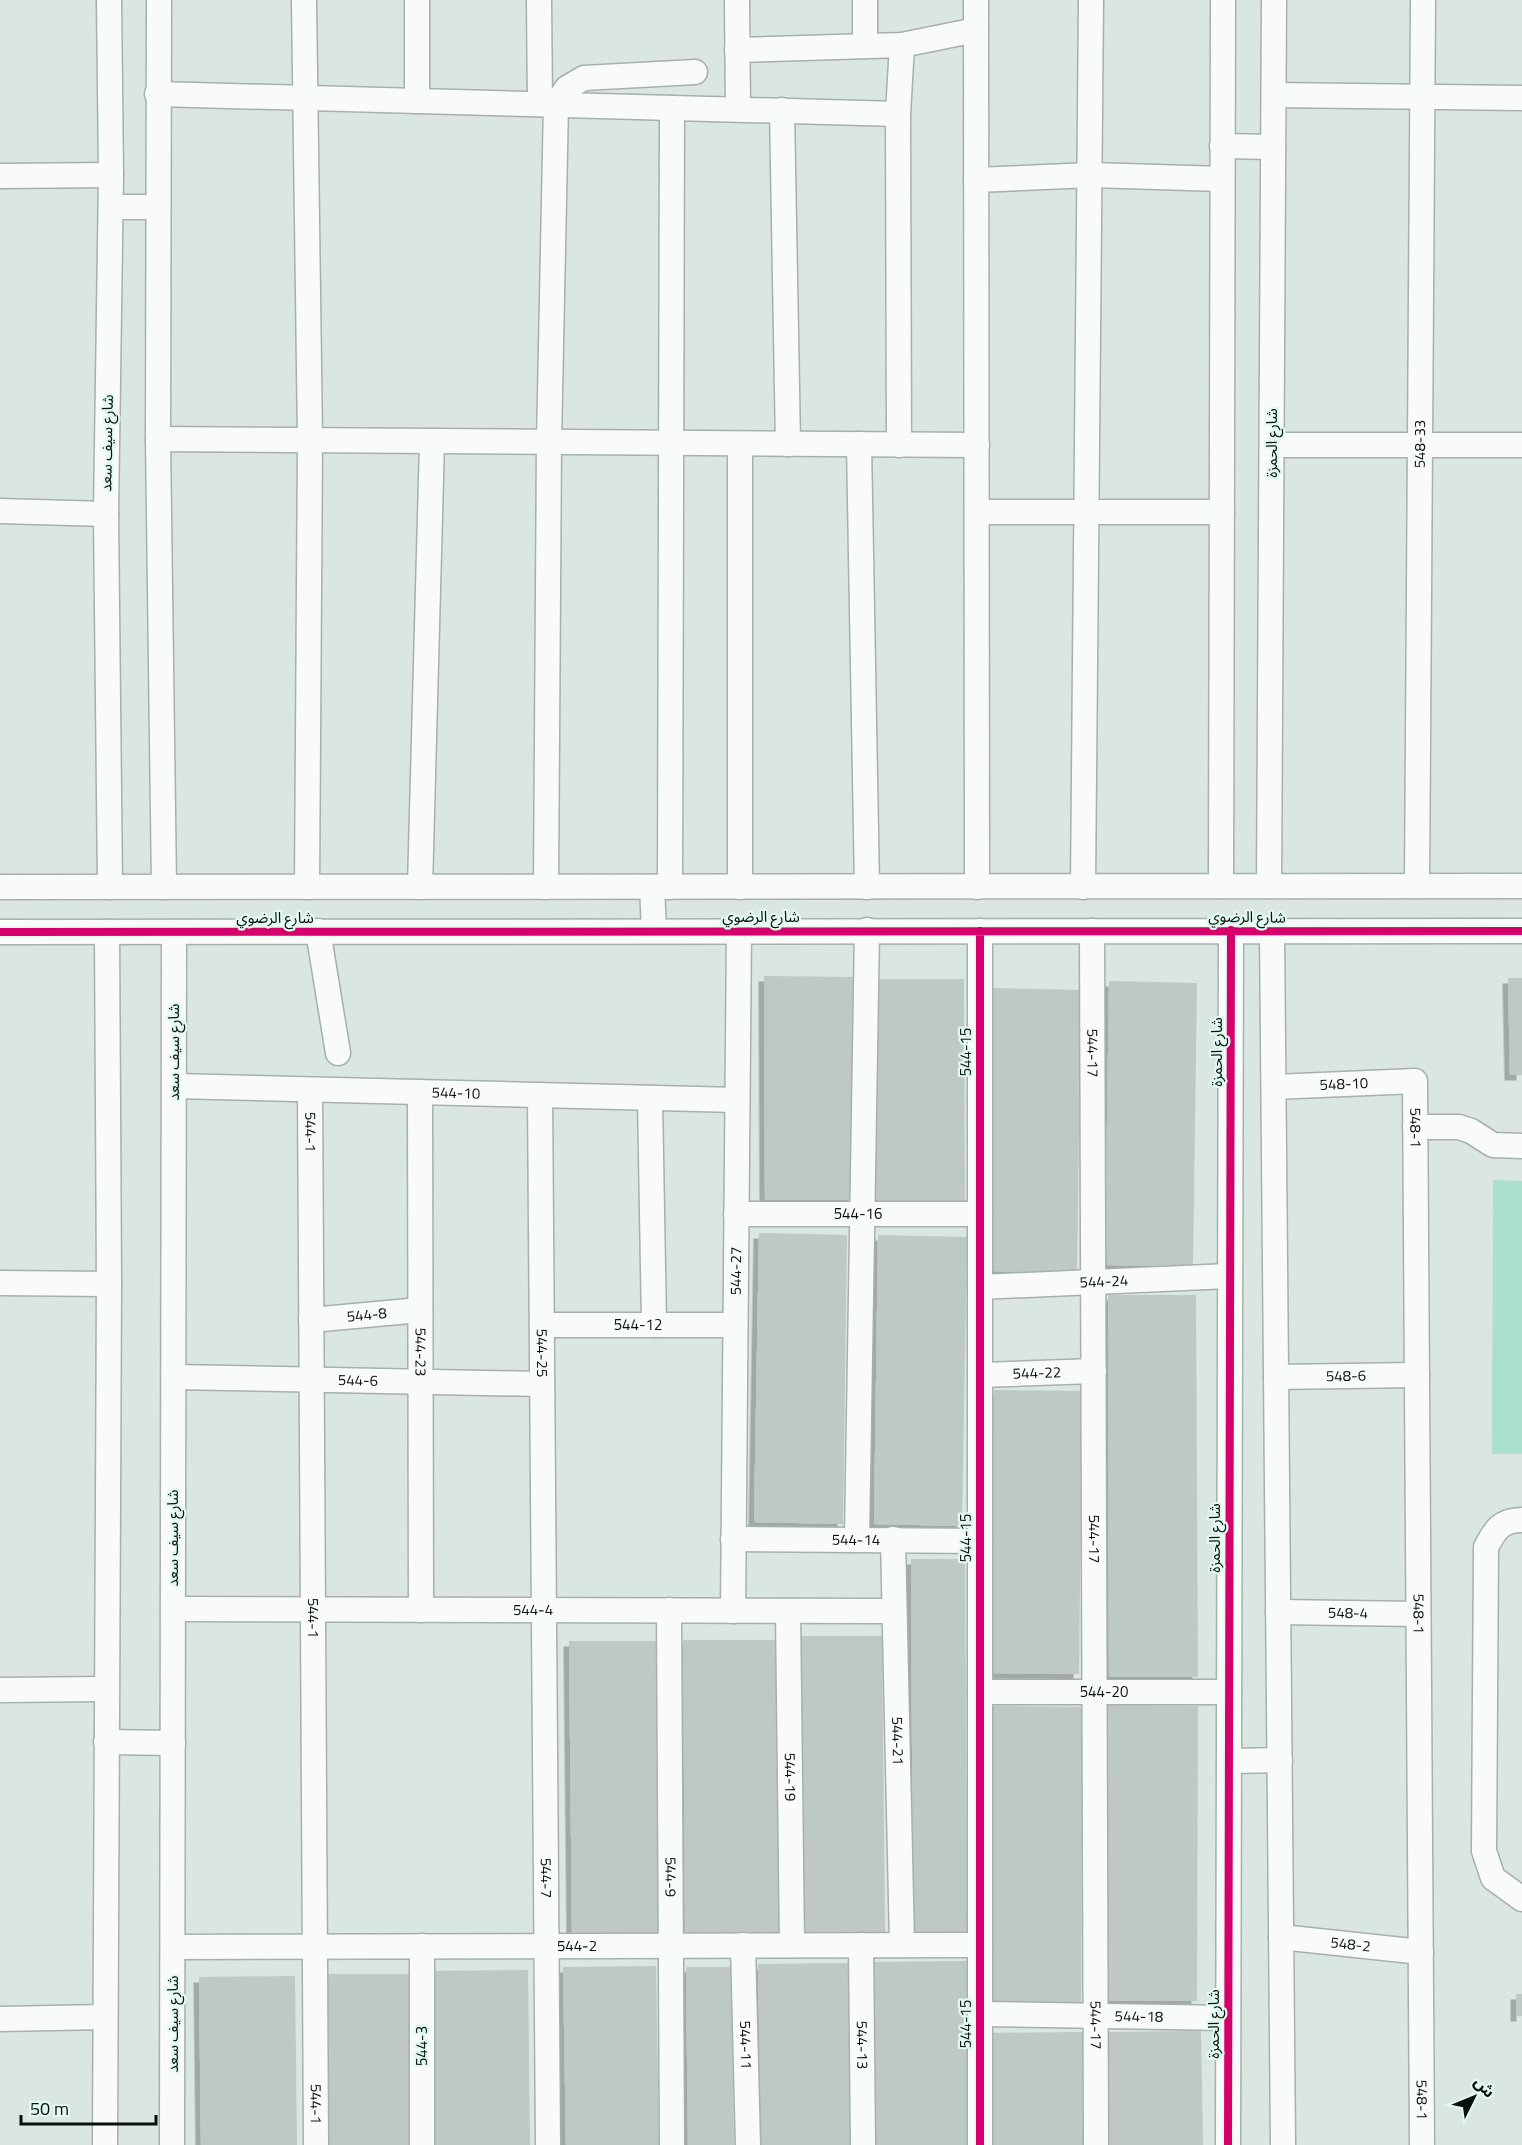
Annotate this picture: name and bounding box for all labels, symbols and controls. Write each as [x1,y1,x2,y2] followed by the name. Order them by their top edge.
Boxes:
[94,394,120,492] street label: شارع سيف سعد
[1260,408,1284,478] street label: شارع الحمزة
[1408,420,1431,468] street label: 548-33
[1208,904,1286,930] street label: شارع الرضوي
[722,905,800,929] street label: شارع الرضوي
[236,906,314,930] street label: شارع الرضوي
[162,1003,186,1101] street label: شارع سيف سعد
[1205,1017,1229,1087] street label: شارع الحمزة
[954,1028,977,1076] street label: 544-15
[1081,1029,1104,1077] street label: 544-17
[1319,1071,1369,1096] street label: 548-10
[431,1080,481,1105] street label: 544-10
[1404,1108,1427,1148] street label: 548-1
[299,1112,322,1152] street label: 544-1
[834,1202,882,1225] street label: 544-16
[724,1247,747,1295] street label: 544-27
[1079,1268,1129,1294] street label: 544-24
[346,1301,388,1328] street label: 544-8
[614,1313,662,1336] street label: 544-12
[409,1328,433,1376] street label: 544-23
[531,1329,554,1377] street label: 544-25
[1012,1360,1062,1385] street label: 544-22
[1326,1364,1366,1387] street label: 548-6
[338,1368,378,1392] street label: 544-6
[161,1489,185,1587] street label: شارع سيف سعد
[1203,1503,1227,1573] street label: شارع الحمزة
[954,1514,977,1562] street label: 544-15
[1083,1515,1106,1563] street label: 544-17
[832,1528,880,1551] street label: 544-14
[1407,1594,1431,1634] street label: 548-1
[302,1598,325,1638] street label: 544-1
[513,1598,553,1621] street label: 544-4
[1328,1601,1368,1624] street label: 548-4
[1080,1680,1128,1703] street label: 544-20
[886,1716,910,1765] street label: 544-21
[779,1753,802,1801] street label: 544-19
[659,1857,683,1897] street label: 544-9
[535,1858,558,1898] street label: 544-7
[1329,1930,1372,1958] street label: 548-2
[557,1934,597,1957] street label: 544-2
[161,1975,185,2073] street label: شارع سيف سعد
[1202,1989,1226,2059] street label: شارع الحمزة
[954,2000,977,2048] street label: 544-15
[1085,2001,1108,2049] street label: 544-17
[1114,2004,1163,2028] street label: 544-18
[734,2020,758,2070] street label: 544-11
[851,2021,874,2069] street label: 544-13
[410,2026,433,2066] street label: 544-3
[1444,2067,1504,2127] north arrow
[1469,2071,1501,2103] text: ش
[1411,2080,1434,2120] street label: 548-1
[305,2084,328,2124] street label: 544-1
[21,2088,156,2126] scale bar
[30,2095,69,2122] text: 50 m

